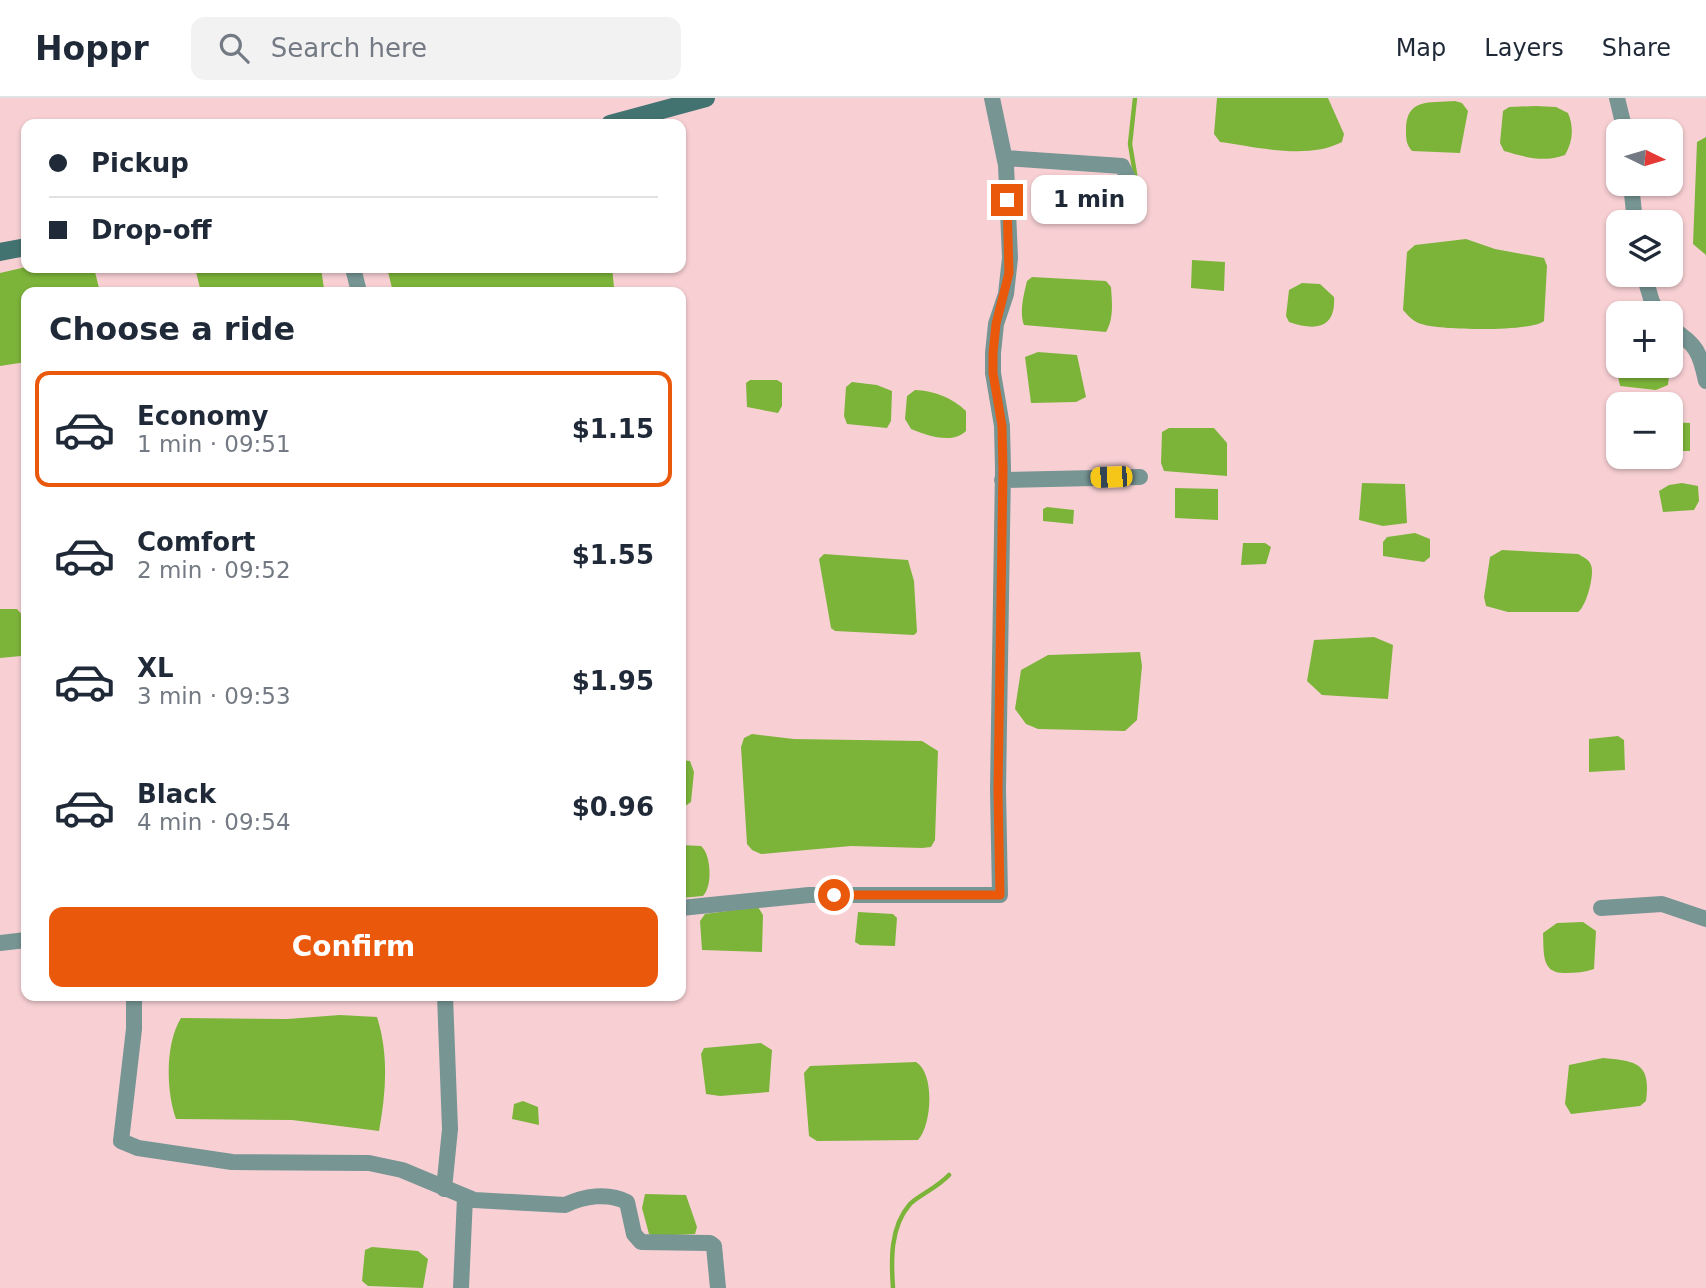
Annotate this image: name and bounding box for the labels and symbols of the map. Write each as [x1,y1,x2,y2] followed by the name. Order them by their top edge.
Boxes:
[1606,119,1684,196] north arrow
[1032,176,1147,224] callout: 1 min
[991,184,1023,216] route end
[1090,466,1133,488] car
[818,879,850,911] route start

